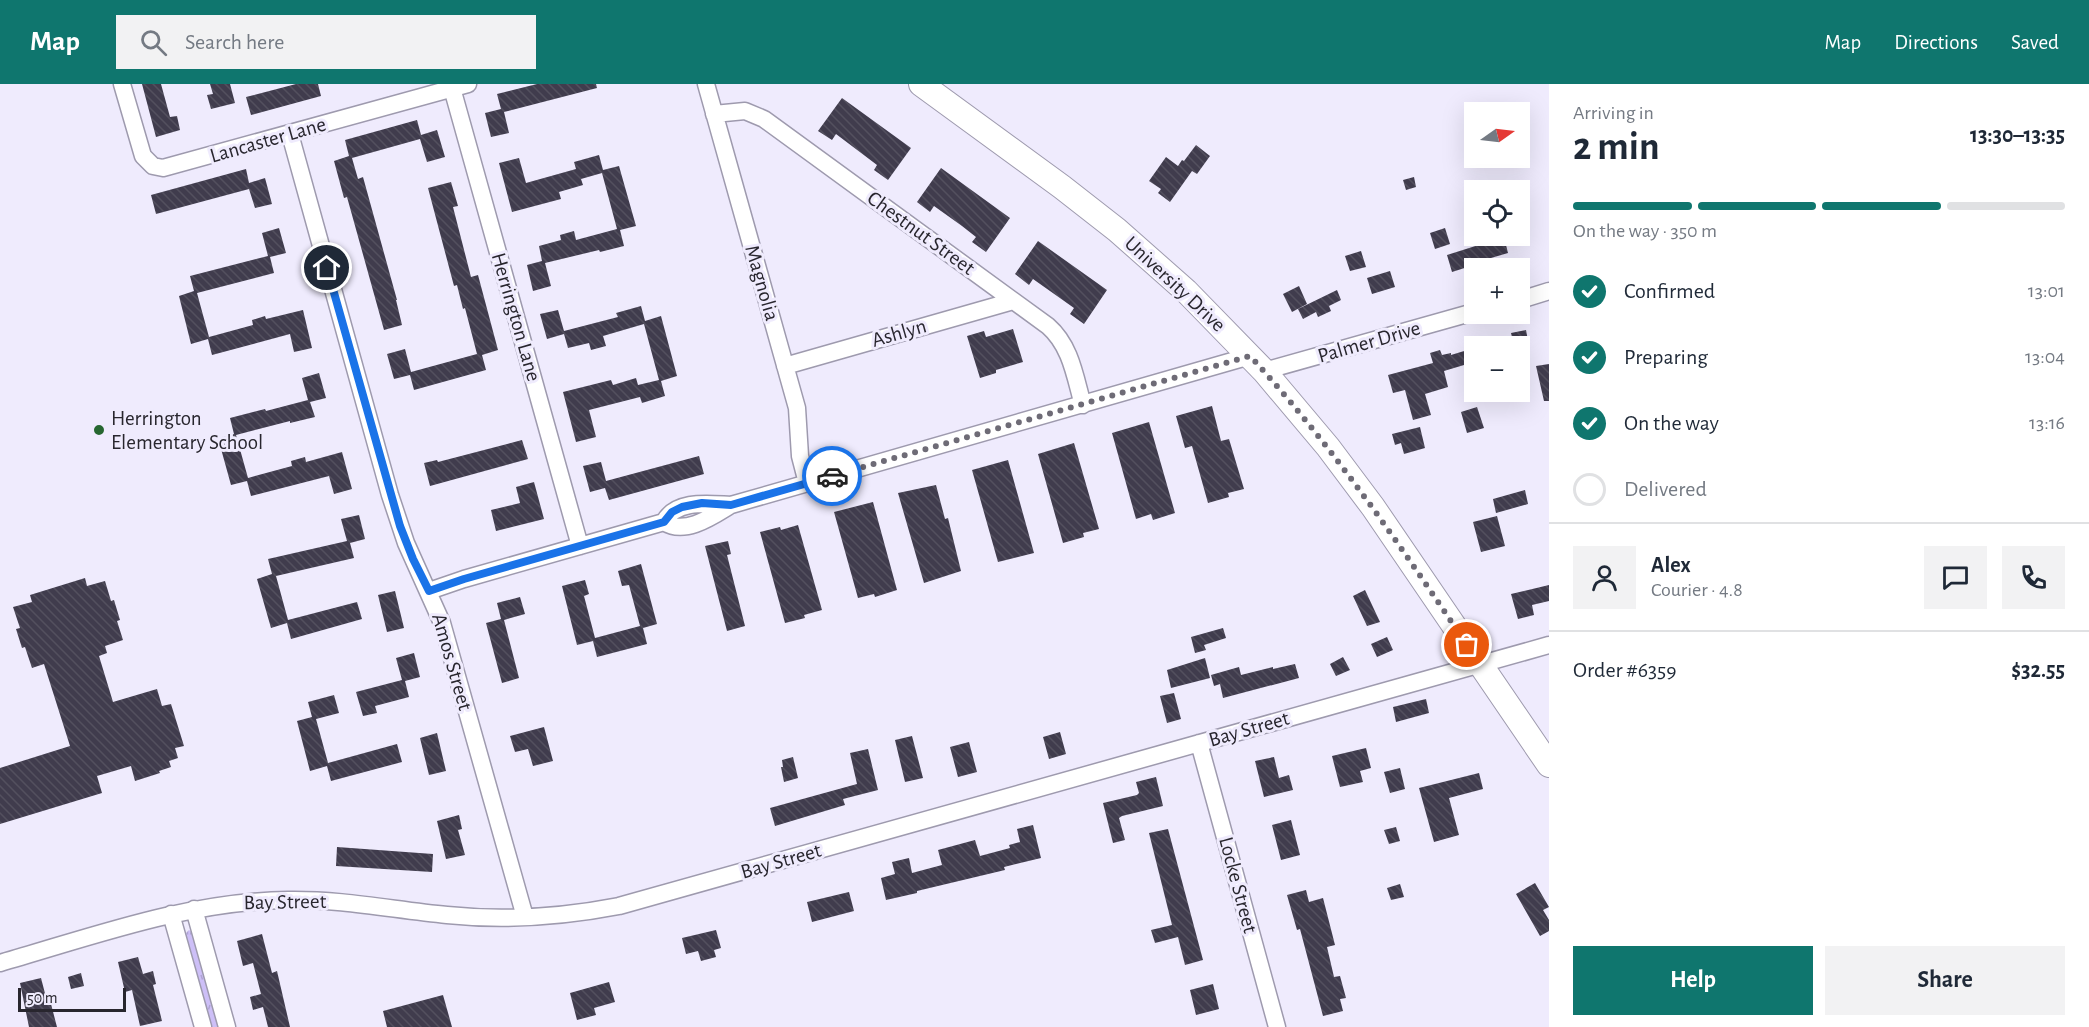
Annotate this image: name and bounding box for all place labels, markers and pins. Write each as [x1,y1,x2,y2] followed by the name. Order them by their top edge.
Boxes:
[301,242,352,293] pin
[111,408,263,453] place label: Herrington Elementary School
[92,423,106,437] marker: Herrington Elementary School
[1441,619,1492,670] pin

